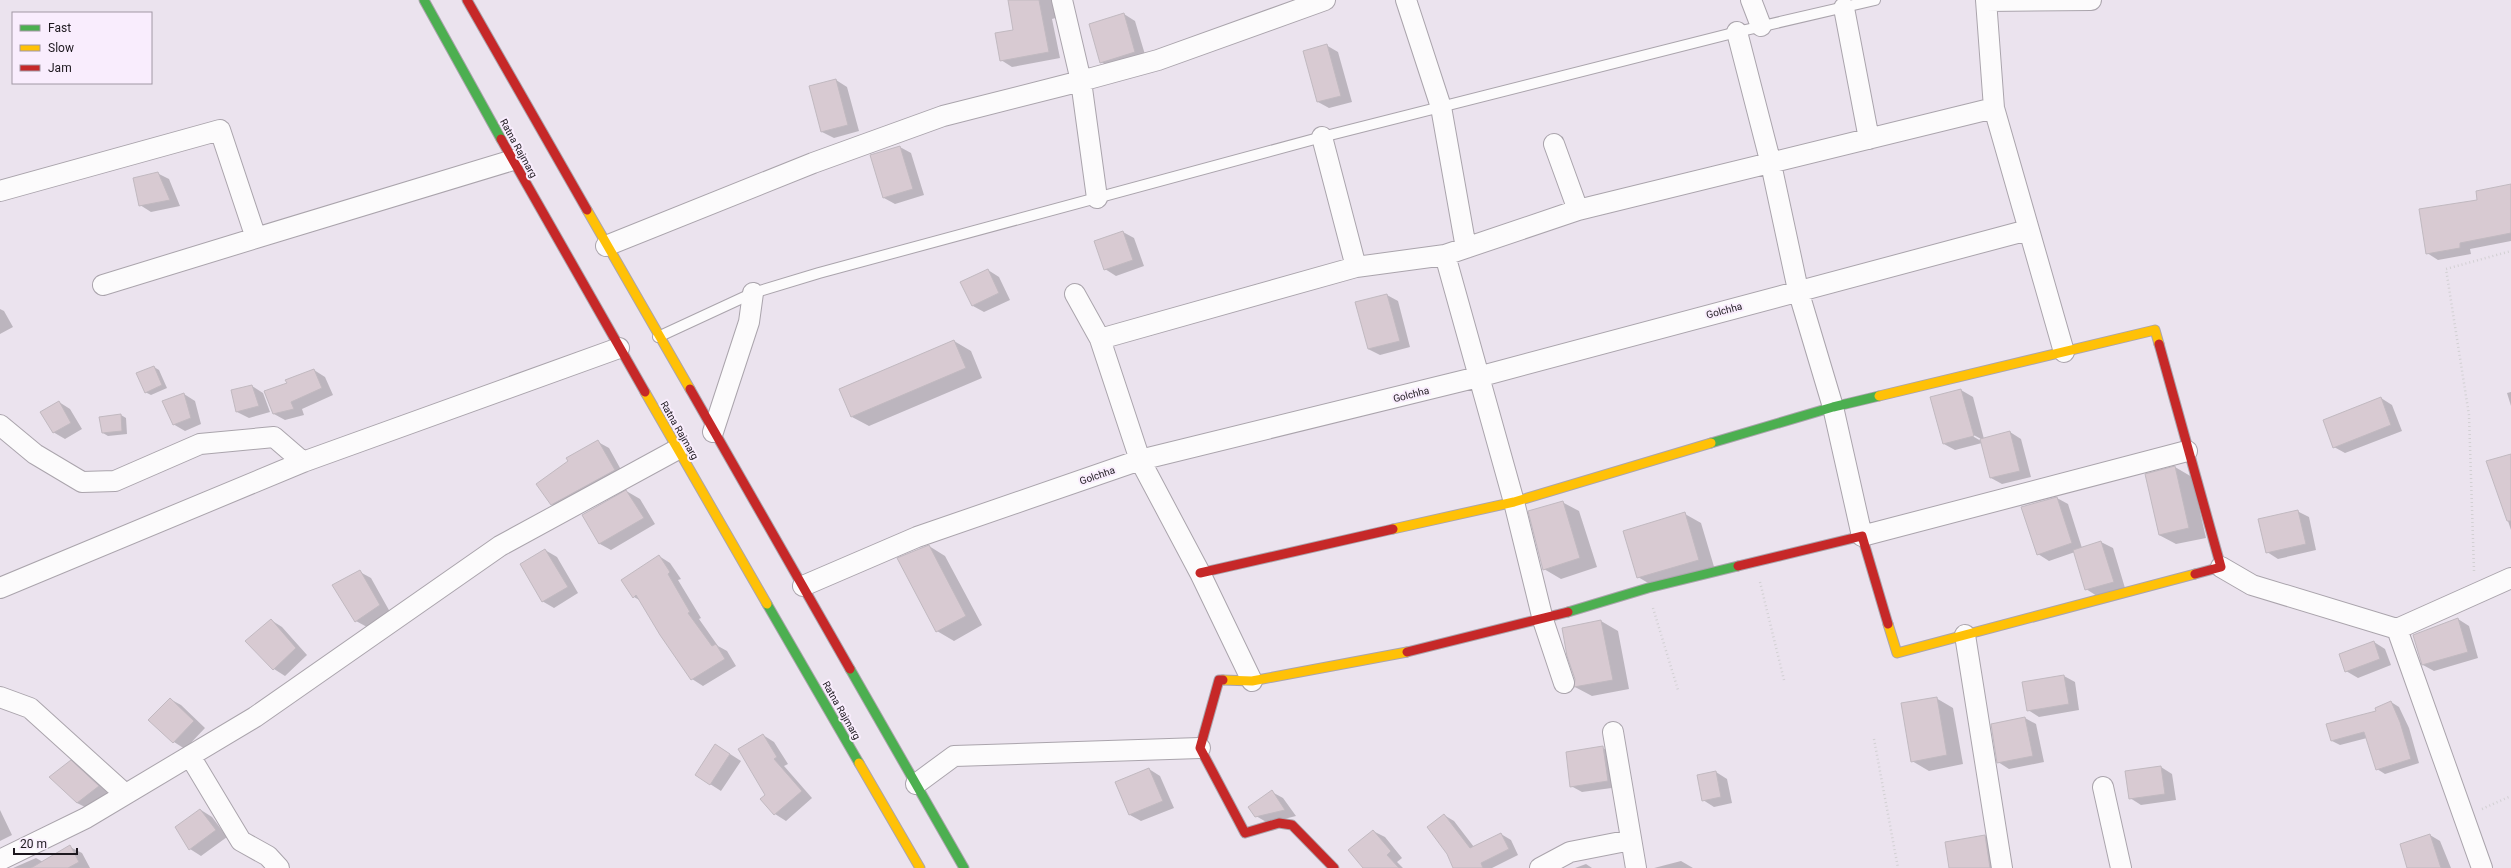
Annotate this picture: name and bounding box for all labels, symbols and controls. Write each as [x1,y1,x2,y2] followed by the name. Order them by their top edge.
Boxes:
[12,12,152,84] legend
[48,21,71,35] text: Fast
[48,41,74,55] text: Slow
[48,61,72,75] text: Jam
[498,117,539,180] street label: Ratna Rajmarg
[1705,300,1743,321] street label: Golchha
[1392,385,1430,404] street label: Golchha
[658,399,701,461] street label: Ratna Rajmarg
[1078,464,1116,487] street label: Golchha
[820,679,863,741] street label: Ratna Rajmarg
[14,830,77,856] scale bar
[20,837,47,851] text: 20 m

